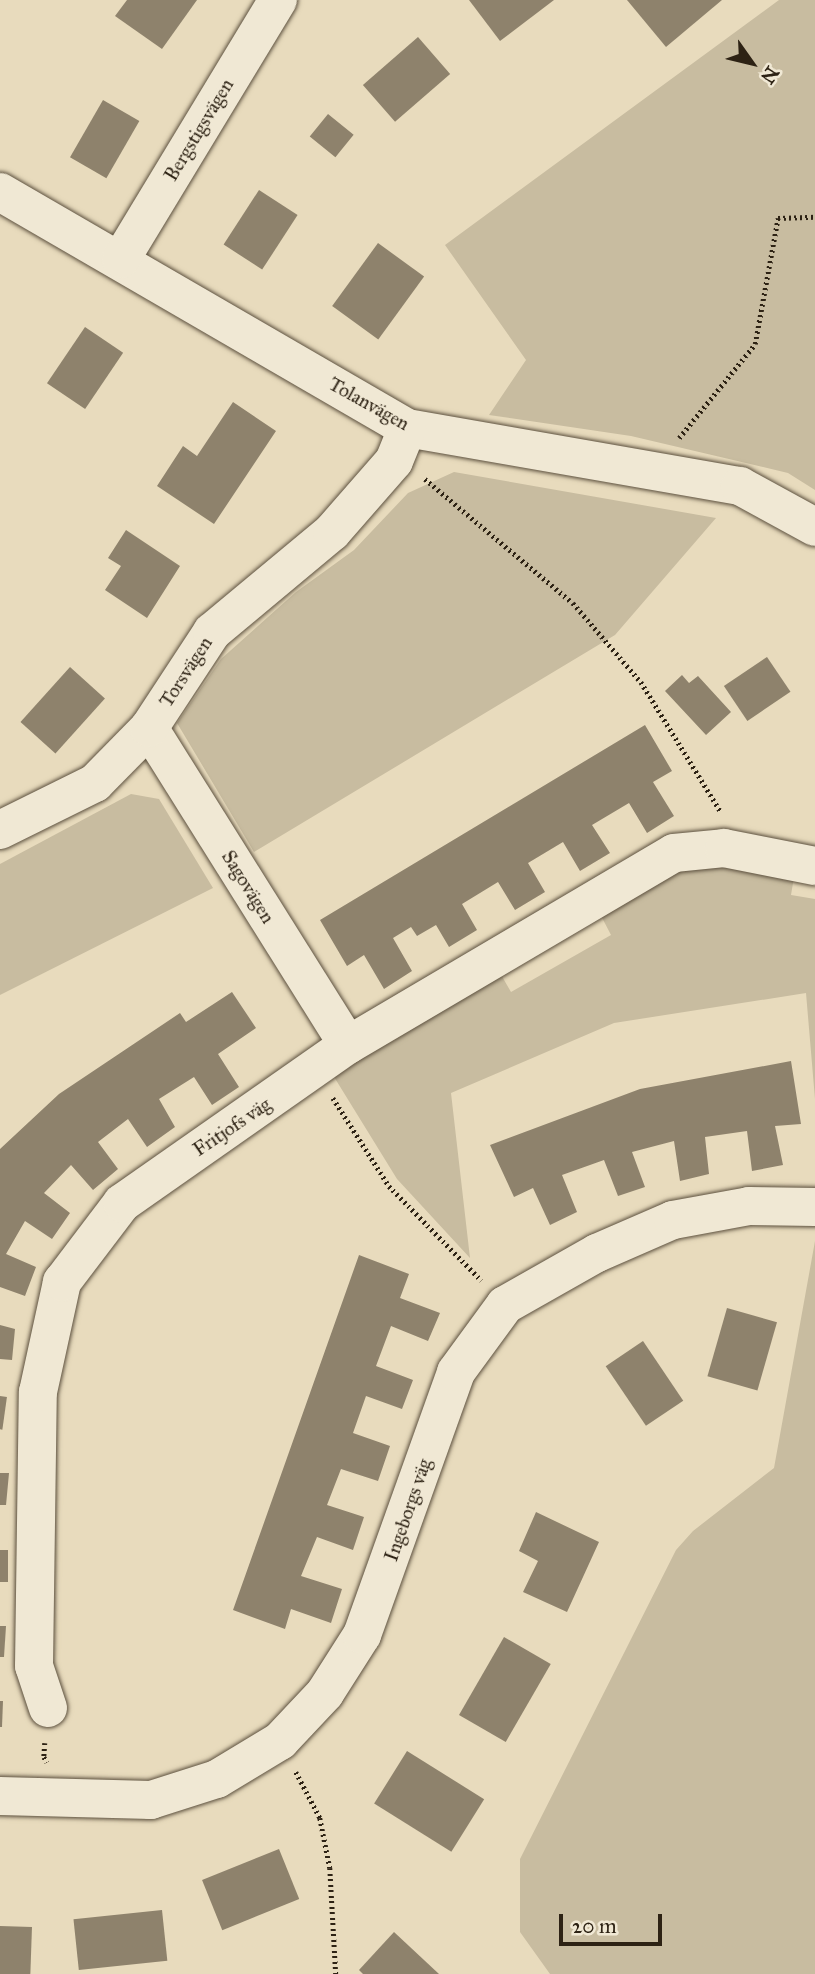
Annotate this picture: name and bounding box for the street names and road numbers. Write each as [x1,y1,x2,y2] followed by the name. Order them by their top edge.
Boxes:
[160,75,238,185] street label: Bergstigsvägen
[325,373,413,435] street label: Tolanvägen
[155,633,217,711] street label: Torsvägen
[217,846,279,928] street label: Sagovägen
[189,1093,275,1161] street label: Fritjofs väg
[380,1456,436,1564] street label: Ingeborgs väg

